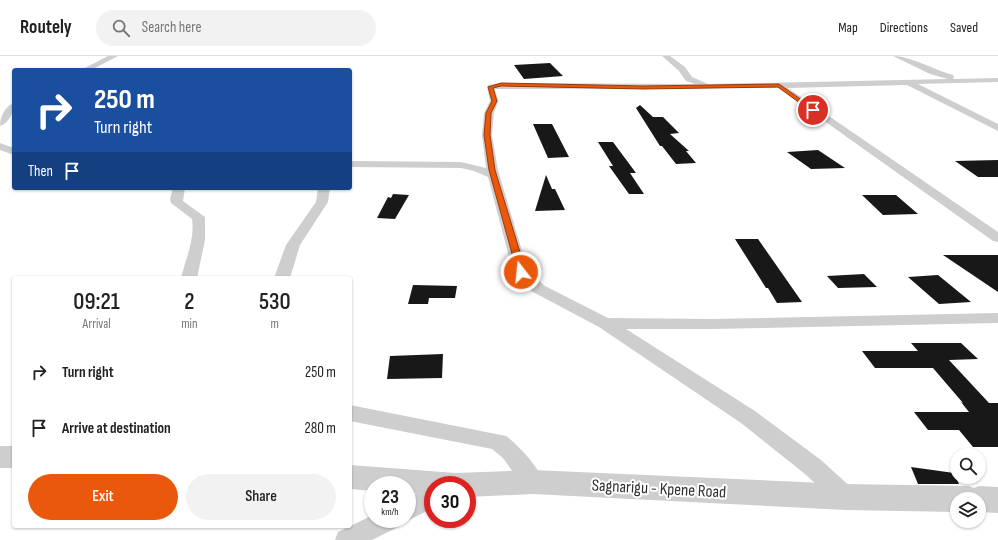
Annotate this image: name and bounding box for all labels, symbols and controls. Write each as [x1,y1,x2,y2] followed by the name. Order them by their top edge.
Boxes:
[96,10,376,46] search box
[20,16,72,39] text: Routely
[110,17,132,39] icon: search
[142,18,201,37] text: Search here
[838,19,858,36] text: Map
[880,19,928,36] text: Directions
[950,19,978,36] text: Saved
[94,83,155,116] text: 250 m
[28,84,80,136] icon: right
[796,93,830,127] pin
[802,99,824,121] icon: arrive
[94,117,152,138] text: Turn right
[61,160,83,182] icon: arrive
[28,162,53,181] text: Then
[500,251,542,293] position arrow
[73,287,120,316] text: 09:21
[184,287,194,316] text: 2
[259,287,291,316] text: 530
[83,316,111,332] text: Arrival
[181,316,198,332] text: min
[271,316,279,332] text: m
[28,361,50,383] icon: right
[62,363,114,382] text: Turn right
[305,363,336,382] text: 250 m
[28,417,50,439] icon: arrive
[62,419,171,438] text: Arrive at destination
[305,419,336,438] text: 280 m
[950,448,986,528] map controls
[950,448,986,484] button: search
[28,474,178,520] button: Exit
[186,474,336,520] button: Share
[591,475,727,503] street label: Sagnarigu - Kpene Road
[424,476,476,528] speed limit sign: 30
[381,485,399,509] text: 23
[950,492,986,528] button: layers
[381,506,399,518] text: km/h

